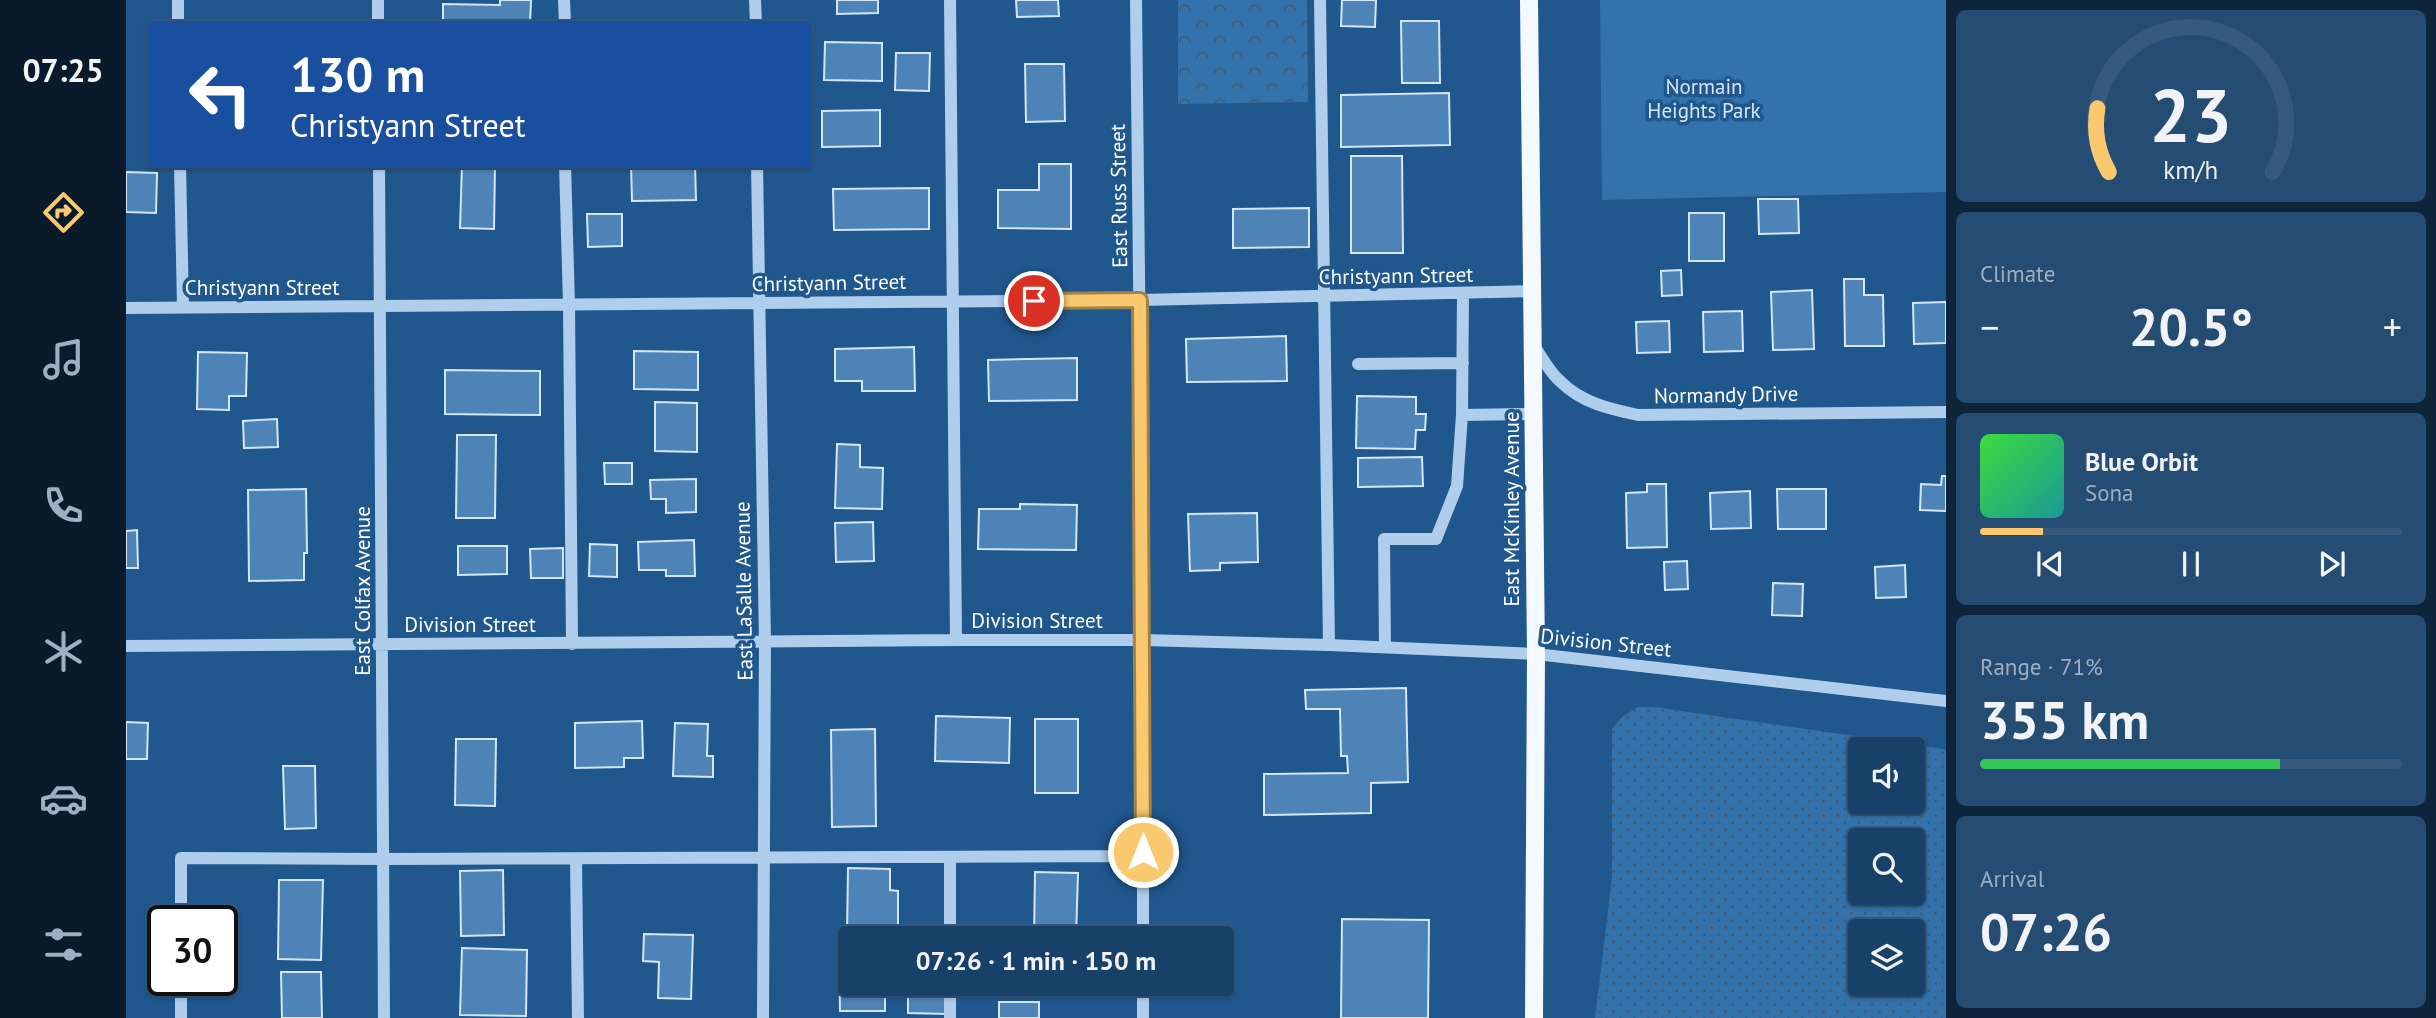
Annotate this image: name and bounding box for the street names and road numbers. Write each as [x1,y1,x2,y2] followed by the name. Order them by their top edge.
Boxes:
[1104,124,1133,268] street label: East Russ Street
[1318,261,1474,290] street label: Christyann Street
[751,268,907,297] street label: Christyann Street
[185,274,339,301] street label: Christyann Street
[1654,380,1798,409] street label: Normandy Drive
[1498,411,1525,607] street label: East McKinley Avenue
[728,501,759,681] street label: East LaSalle Avenue
[349,506,376,676] street label: East Colfax Avenue
[971,607,1103,634] street label: Division Street
[404,611,536,638] street label: Division Street
[1539,622,1673,663] street label: Division Street

